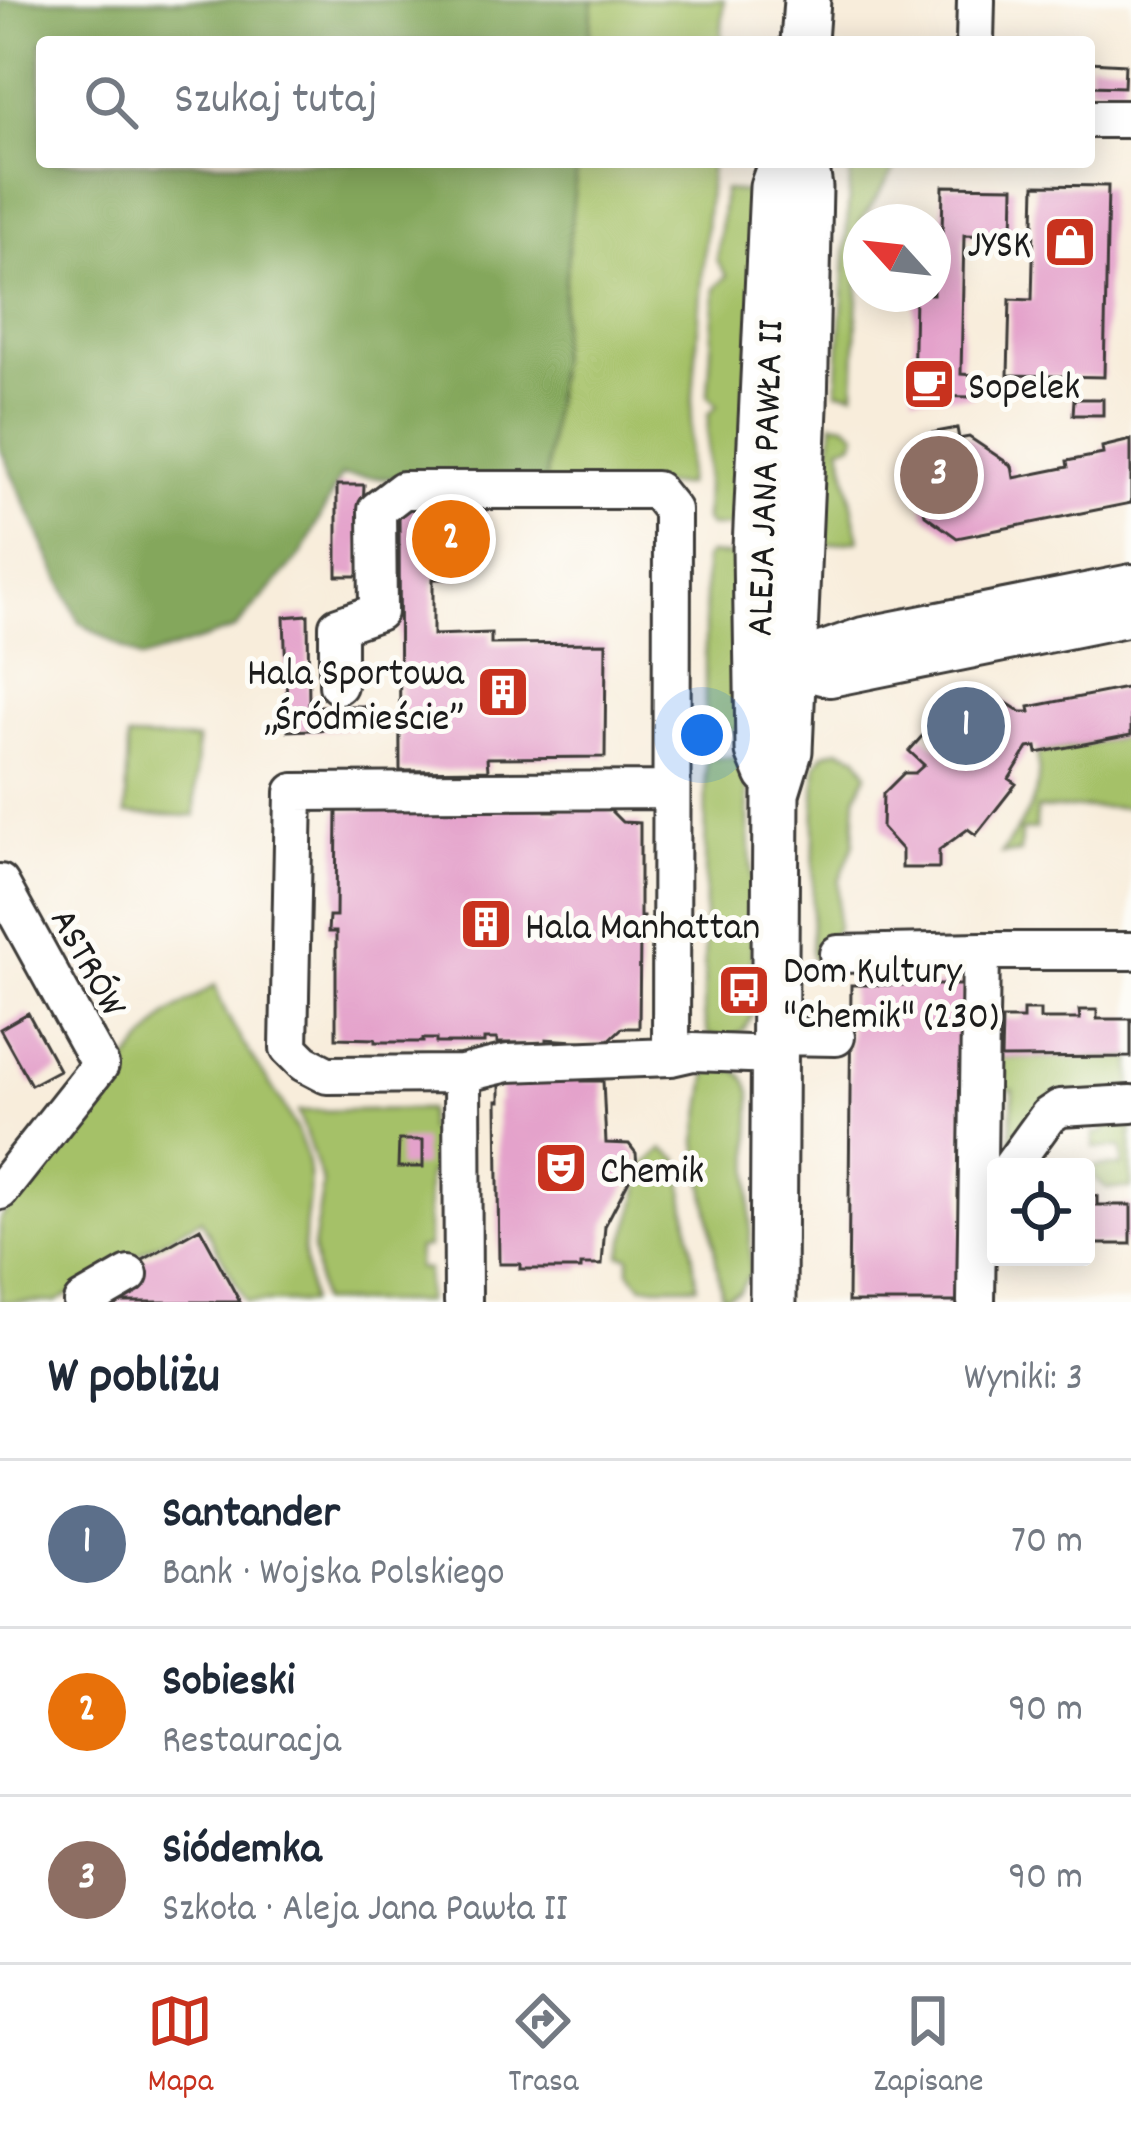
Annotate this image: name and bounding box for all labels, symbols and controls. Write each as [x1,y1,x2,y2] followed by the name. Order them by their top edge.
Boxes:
[36,36,1095,168] search box
[78,69,144,135] icon: search
[174,70,378,134] text: Szukaj tutaj
[843,204,951,312] north arrow
[1042,214,1098,270] shop icon: JYSK
[967,221,1031,276] place label: JYSK
[735,319,802,637] street label: ALEJA JANA PAWŁA II
[901,356,957,412] cafe icon: Sopelek
[968,363,1080,418] place label: Sopelek
[900,430,978,520] pin: 3
[412,494,490,584] pin: 2
[247,649,465,749] place label: Hala Sportowa „Śródmieście”
[475,664,531,720] building icon: Hala Sportowa „Śródmieście”
[927,681,1005,771] pin: 1
[672,705,732,765] your location
[458,896,514,952] building icon: Hala Manhattan
[33,900,138,1029] street label: ASTRÓW
[525,903,760,958] place label: Hala Manhattan
[783,947,999,1047] place label: Dom Kultury "Chemik" (230)
[716,962,772,1018] bus stop icon: Dom Kultury "Chemik" (230)
[533,1140,589,1196] theatre icon: Chemik
[600,1147,704,1202] place label: Chemik
[987,1158,1095,1266] map controls
[987,1158,1095,1266] button: locate
[48,1344,220,1416] text: W pobliżu
[964,1353,1083,1408] text: Wyniki: 3
[162,1484,340,1548] text: Santander
[83,1516,91,1571] text: 1
[1011,1516,1083,1571] text: 70 m
[162,1548,505,1603] text: Bank · Wojska Polskiego
[162,1652,295,1716] text: Sobieski
[78,1684,96,1739] text: 2
[1008,1684,1083,1739] text: 90 m
[162,1716,341,1771] text: Restauracja
[162,1820,321,1884] text: Siódemka
[78,1852,96,1907] text: 3
[1008,1852,1083,1907] text: 90 m
[162,1884,568,1939] text: Szkoła · Aleja Jana Pawła II
[147,1988,213,2107] tab: Mapa
[508,1988,578,2107] tab: Trasa
[873,1988,984,2107] tab: Zapisane

